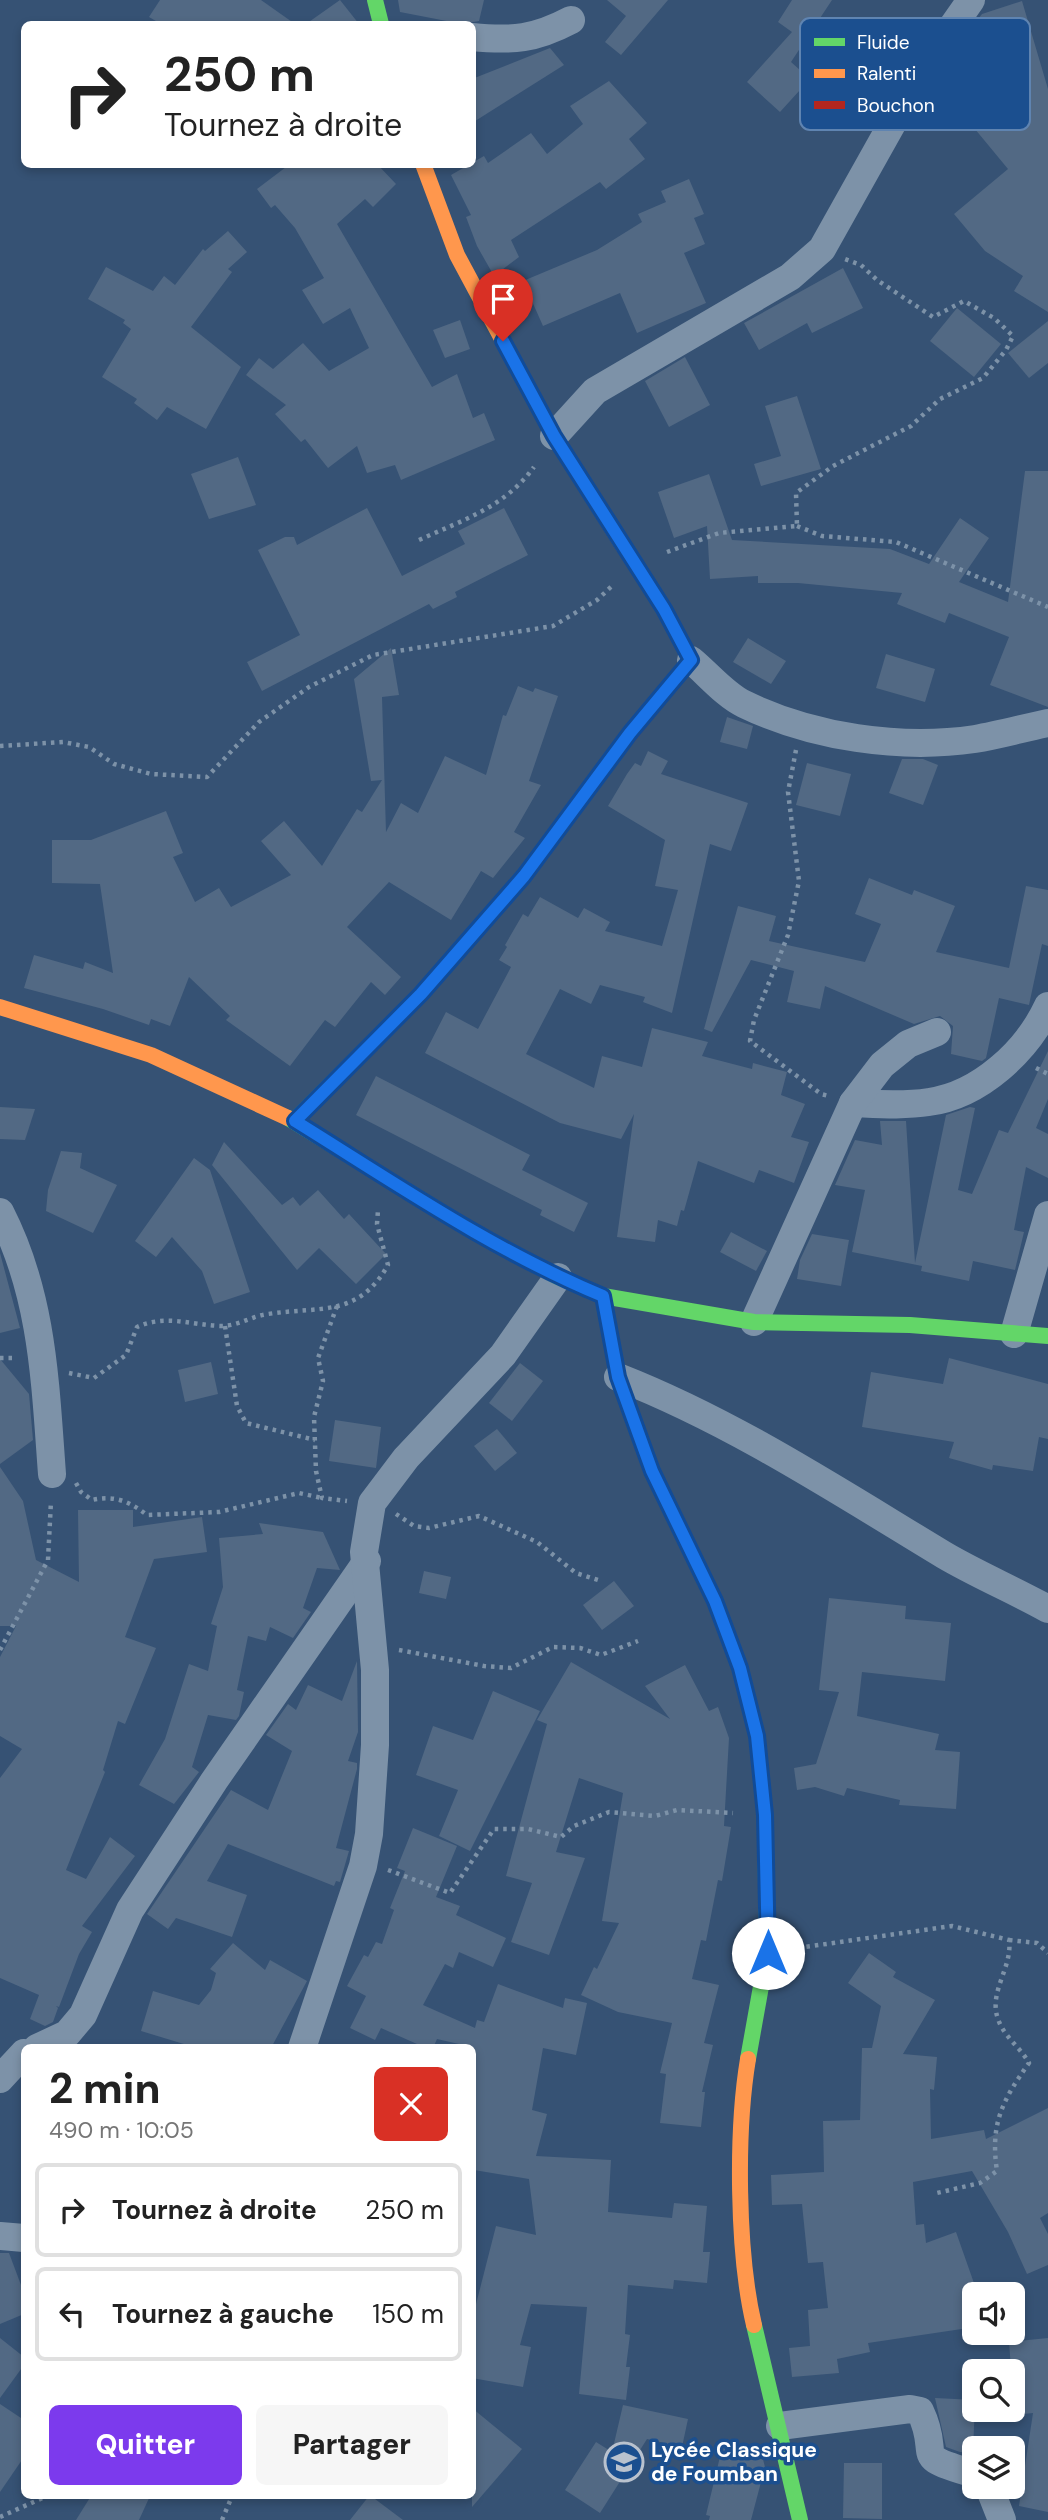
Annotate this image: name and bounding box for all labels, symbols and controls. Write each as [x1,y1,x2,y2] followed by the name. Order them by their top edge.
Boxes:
[800,18,1030,130] legend
[857,30,910,55] text: Fluide
[164,42,315,106] text: 250 m
[49,49,140,140] icon: right
[857,61,916,86] text: Ralenti
[857,93,935,118] text: Bouchon
[164,104,402,146] text: Tournez à droite
[473,269,533,341] pin
[484,280,522,318] icon: arrive
[731,1916,805,1990] position arrow
[49,2061,160,2116] text: 2 min
[374,2067,448,2141] button: close
[49,2115,194,2145] text: 490 m · 10:05
[53,2191,91,2229] icon: right
[112,2193,317,2227] text: Tournez à droite
[365,2193,444,2227] text: 250 m
[962,2282,1025,2499] map controls
[962,2282,1025,2345] button: sound
[53,2295,91,2333] icon: left
[112,2297,334,2331] text: Tournez à gauche
[372,2297,444,2331] text: 150 m
[962,2359,1025,2422] button: search
[49,2405,242,2485] button: Quitter
[256,2405,448,2485] button: Partager
[651,2436,817,2488] place label: Lycée Classique de Foumban
[962,2436,1025,2499] button: layers
[603,2441,645,2483] school or university icon: Lycée Classique de Foumban

